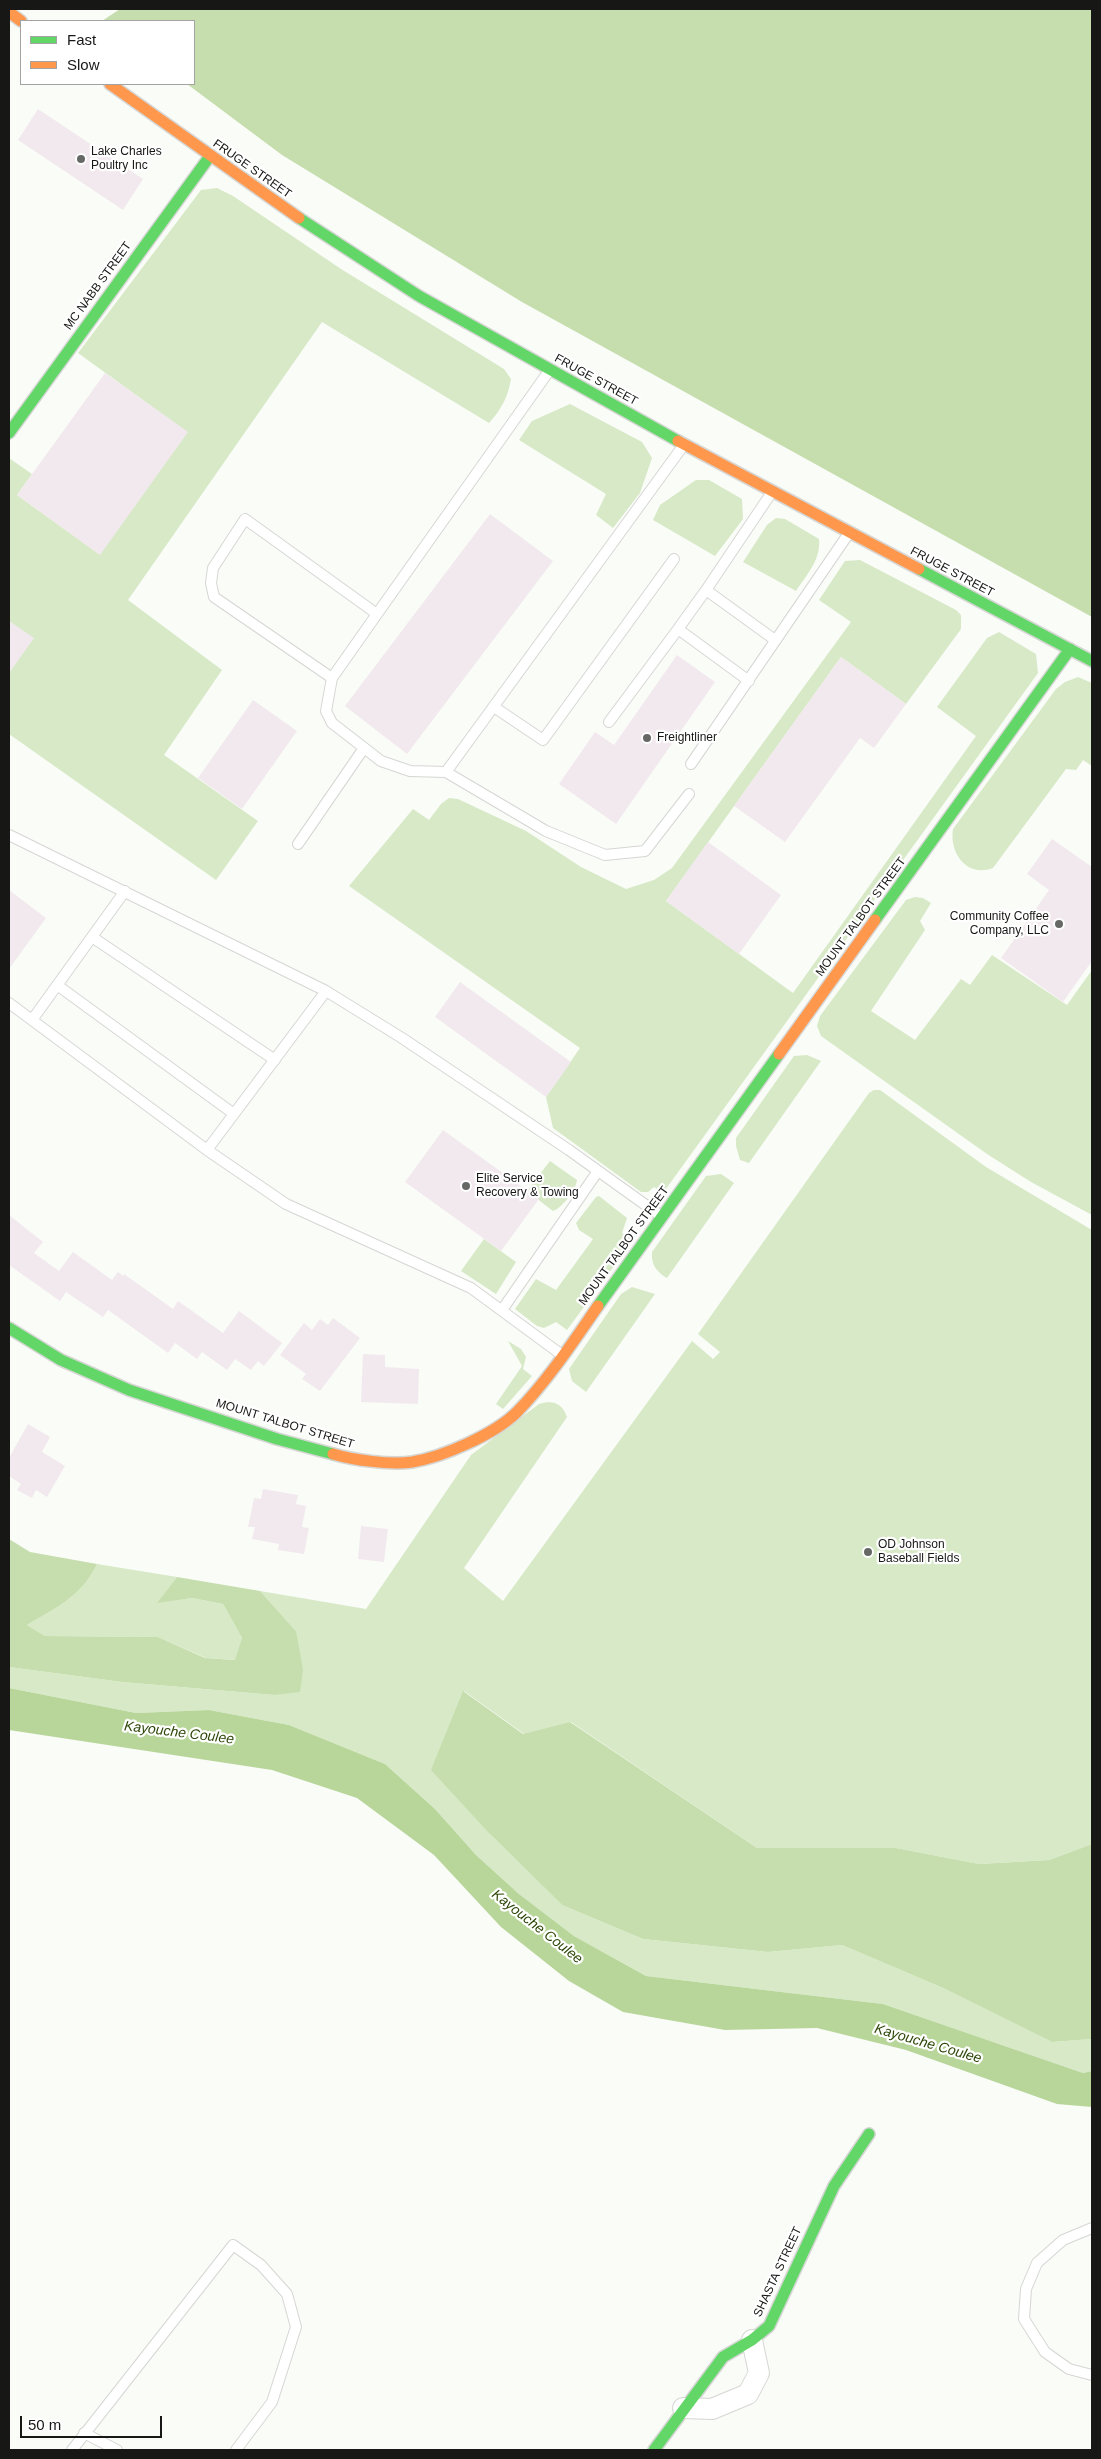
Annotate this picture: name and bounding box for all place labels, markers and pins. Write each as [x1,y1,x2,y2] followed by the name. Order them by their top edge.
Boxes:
[91,145,162,173] place label: Lake Charles Poultry Inc
[75,153,87,165] marker: Lake Charles Poultry Inc
[657,731,717,745] place label: Freightliner
[641,732,653,744] marker: Freightliner
[950,910,1049,938] place label: Community Coffee Company, LLC
[1053,918,1065,930] marker: Community Coffee Company, LLC
[476,1172,579,1200] place label: Elite Service Recovery & Towing
[460,1180,472,1192] marker: Elite Service Recovery & Towing
[878,1538,959,1566] place label: OD Johnson Baseball Fields
[862,1546,874,1558] marker: OD Johnson Baseball Fields

